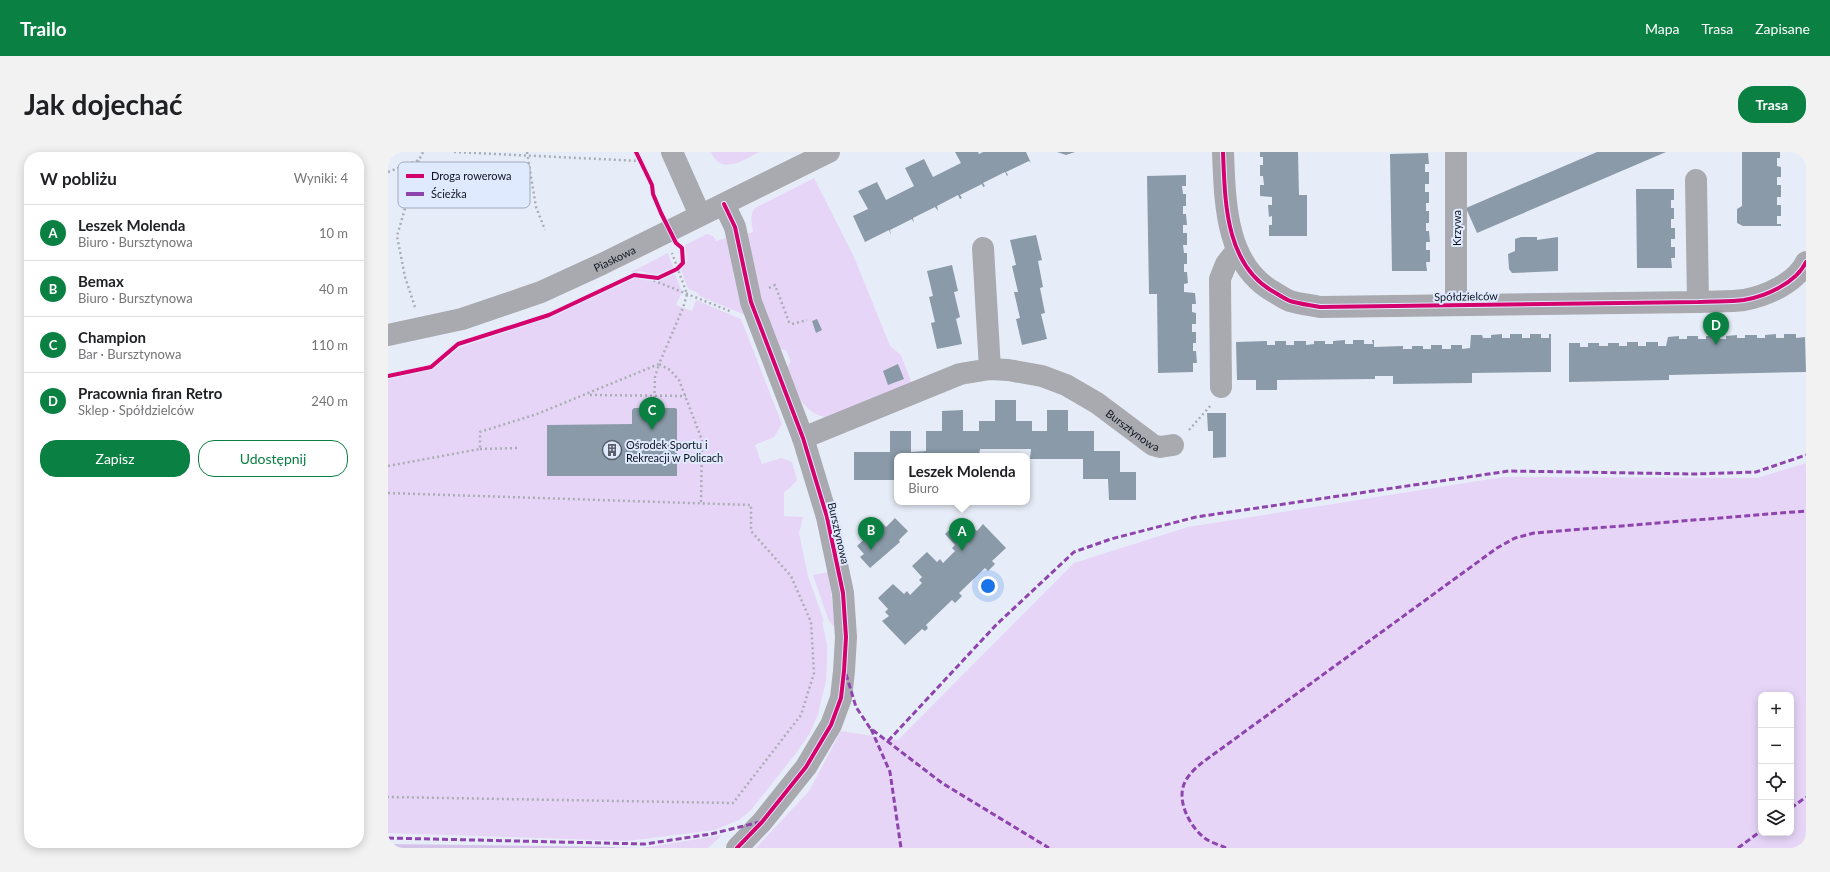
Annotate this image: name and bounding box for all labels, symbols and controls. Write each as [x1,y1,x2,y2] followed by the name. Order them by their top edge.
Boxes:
[20,17,67,40] text: Trailo
[1645,20,1680,37] text: Mapa
[1702,20,1733,37] text: Trasa
[1755,20,1810,37] text: Zapisane
[1738,86,1806,123] button: Trasa
[24,87,183,121] text: Jak dojechać
[398,162,530,208] legend
[40,168,117,189] text: W pobliżu
[431,169,512,182] text: Droga rowerowa
[294,170,348,186] text: Wyniki: 4
[431,187,467,200] text: Ścieżka
[1450,210,1463,246] street label: Krzywa
[78,216,185,234] text: Leszek Molenda
[48,225,58,241] text: A
[319,225,348,241] text: 10 m
[78,234,193,250] text: Biuro · Bursztynowa
[591,242,637,274] street label: Piaskowa
[78,272,124,290] text: Bemax
[49,281,57,297] text: B
[319,281,348,297] text: 40 m
[1434,289,1498,303] street label: Spółdzielców
[78,290,193,306] text: Biuro · Bursztynowa
[1703,312,1729,345] pin: D
[78,328,146,346] text: Champion
[49,337,57,353] text: C
[311,337,348,353] text: 110 m
[78,346,181,362] text: Bar · Bursztynowa
[78,384,222,402] text: Pracownia firan Retro
[48,393,58,409] text: D
[311,393,348,409] text: 240 m
[639,397,665,430] pin: C
[78,402,194,418] text: Sklep · Spółdzielców
[1104,406,1161,453] street label: Bursztynowa
[626,438,723,464] place label: Ośrodek Sportu i Rekreacji w Policach
[601,439,623,461] building icon: Ośrodek Sportu i Rekreacji w Policach
[40,440,190,477] button: Zapisz
[198,440,348,477] button: Udostępnij
[894,453,1030,505] popup
[908,462,1016,480] text: Leszek Molenda
[908,480,939,496] text: Biuro
[826,501,852,565] street label: Bursztynowa
[858,517,884,550] pin: B
[949,518,975,551] pin: A
[978,576,998,596] your location
[1758,692,1794,836] map controls
[1758,692,1794,728] button: +
[1758,728,1794,764] button: −
[1758,764,1794,800] button: locate
[1758,800,1794,836] button: layers

